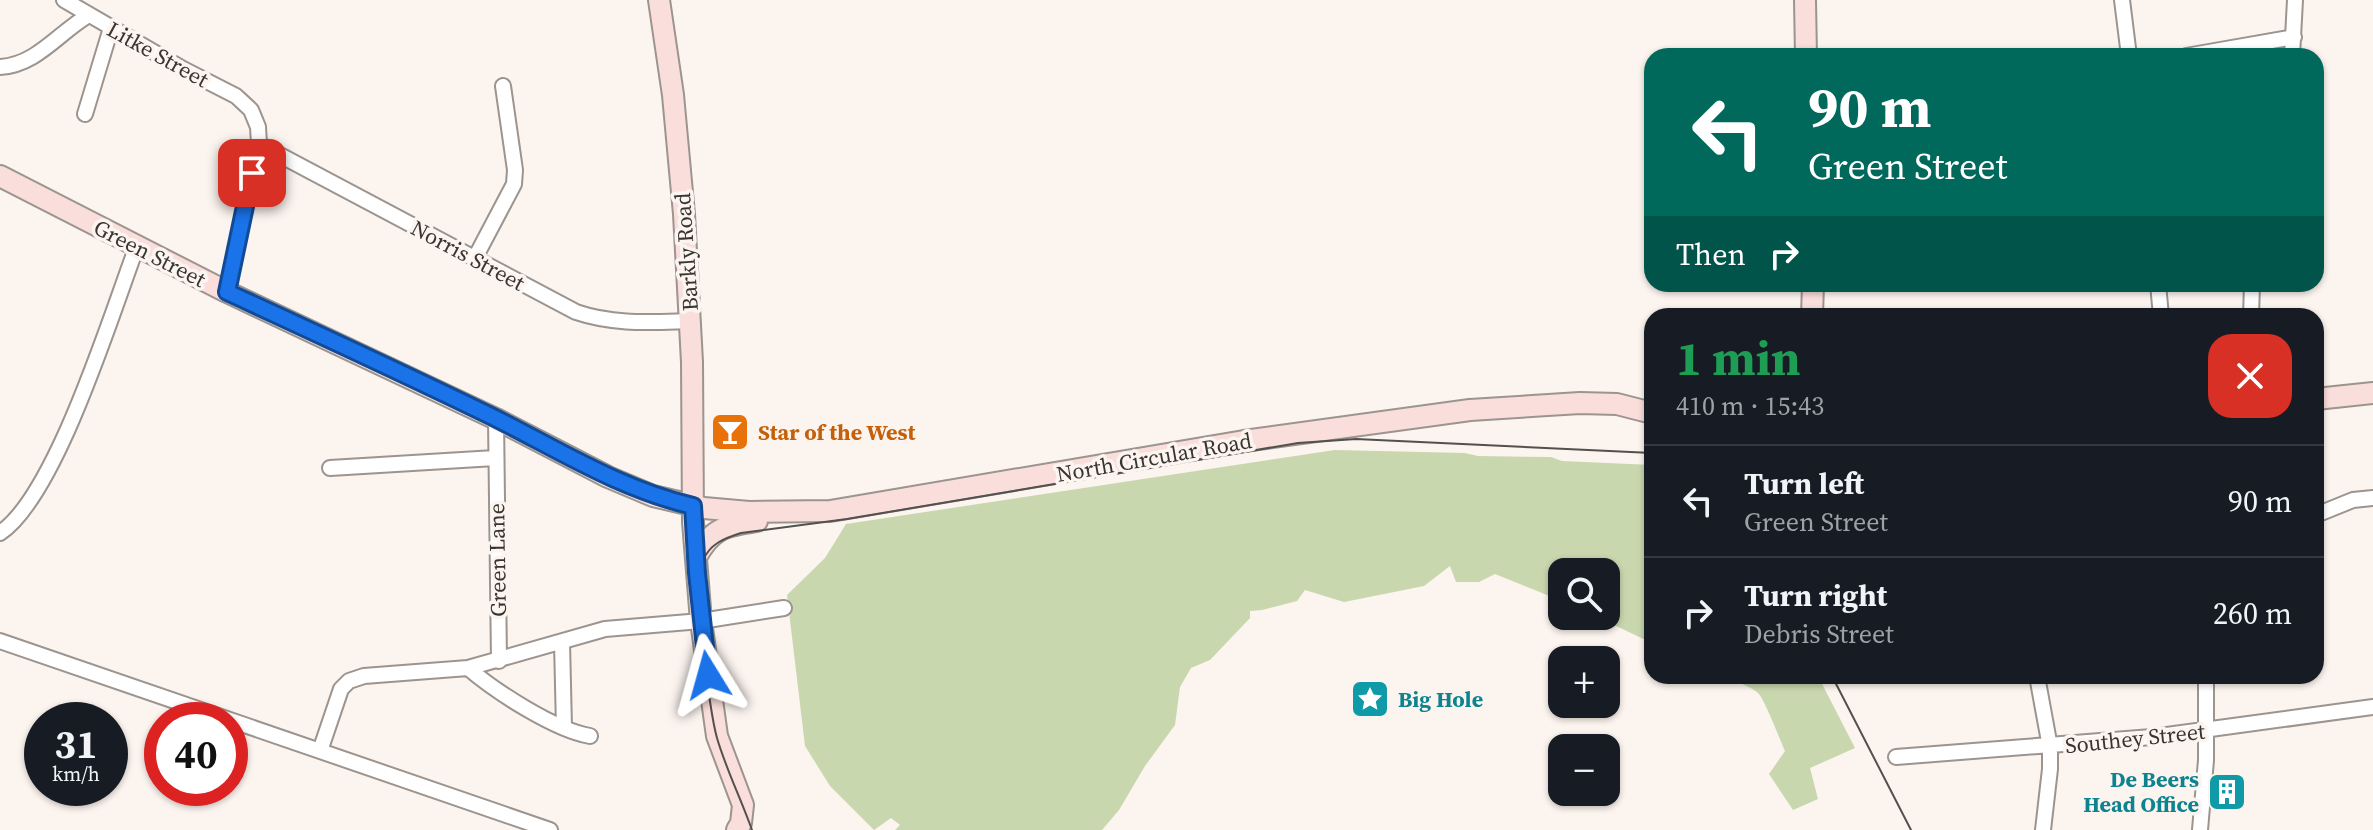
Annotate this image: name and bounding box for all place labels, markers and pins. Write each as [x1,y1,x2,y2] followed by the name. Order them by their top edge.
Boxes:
[218,139,286,207] pin
[709,411,751,453] bar icon: Star of the West
[758,417,917,447] place label: Star of the West
[1349,678,1391,720] place icon: Big Hole
[1398,684,1483,714] place label: Big Hole
[2083,764,2199,819] place label: De Beers Head Office
[2206,771,2248,813] building icon: De Beers Head Office

